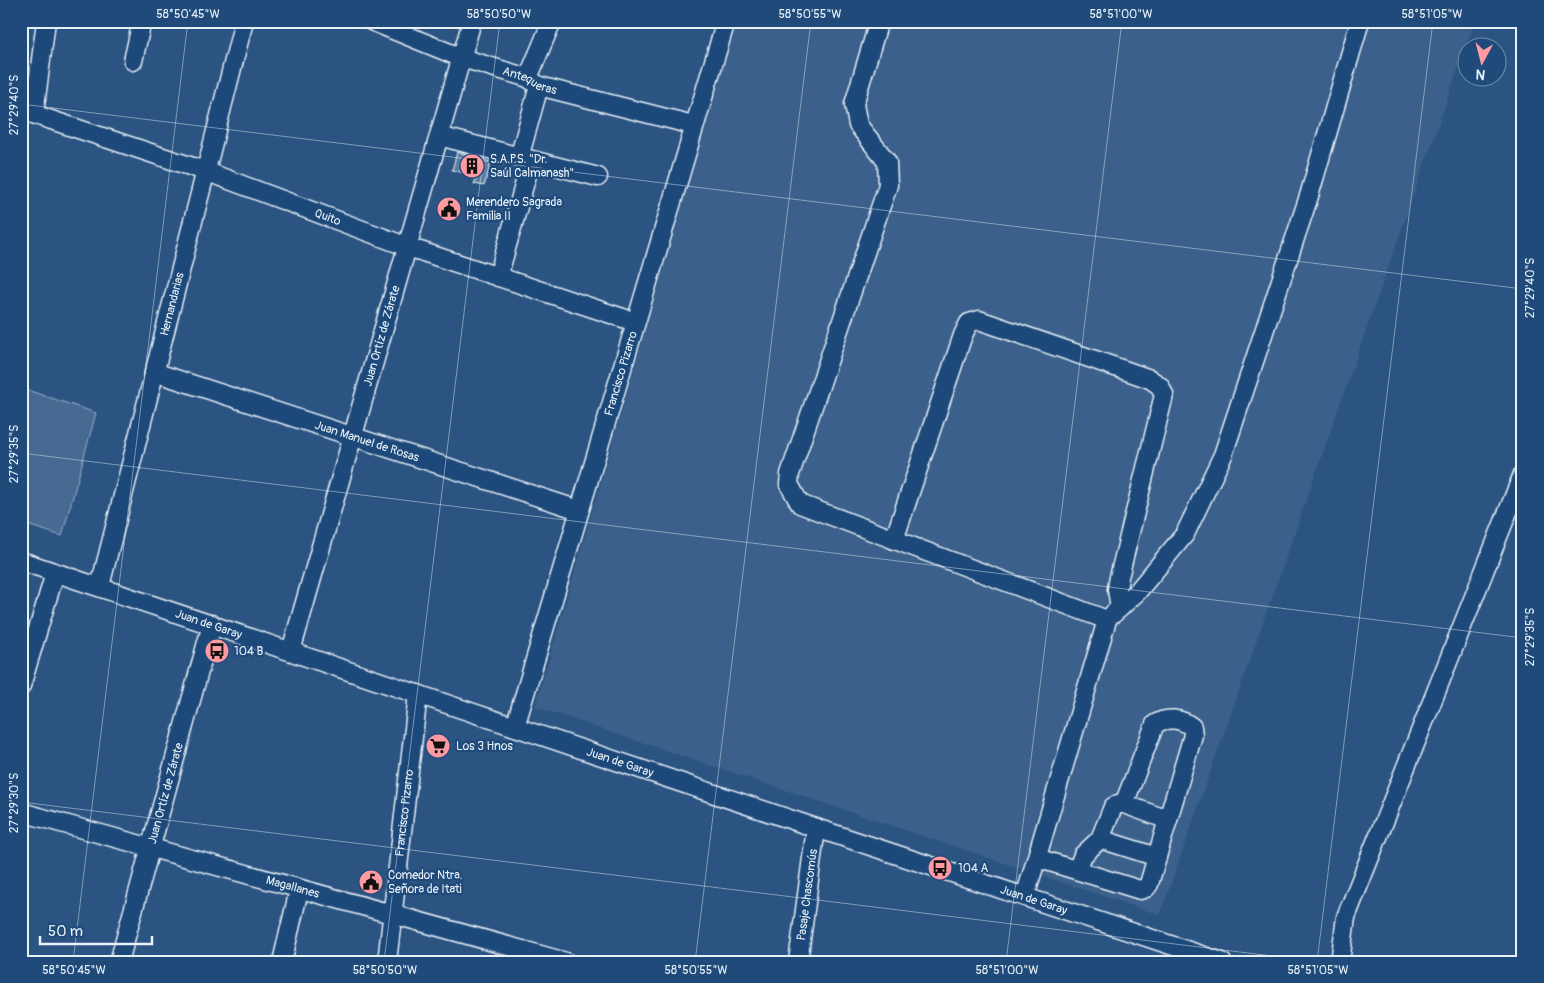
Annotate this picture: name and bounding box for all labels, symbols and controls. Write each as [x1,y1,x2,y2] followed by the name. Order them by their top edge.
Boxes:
[156,7,220,22] text: 58°50'45"W
[467,7,531,22] text: 58°50'50"W
[778,7,842,22] text: 58°50'55"W
[1090,7,1152,22] text: 58°51'00"W
[1401,7,1463,22] text: 58°51'05"W
[1456,38,1506,88] north arrow
[501,63,559,98] street label: Antequeras
[1475,65,1486,83] text: N
[7,75,22,135] text: 27°29'40"S
[490,152,574,181] place label: S.A.P.S. "Dr. Saúl Calmanash"
[459,153,485,179] building icon: S.A.P.S. "Dr. Saúl Calmanash"
[466,195,562,224] place label: Merendero Sagrada Familia II
[436,196,462,222] public building icon: Merendero Sagrada Familia II
[313,205,344,229] street label: Quito
[1523,258,1538,318] text: 27°29'40"S
[157,270,187,337] street label: Hernandarias
[360,284,403,388] street label: Juan Ortíz de Zárate
[601,329,641,418] street label: Francisco Pizarro
[313,417,422,465] street label: Juan Manuel de Rosas
[7,425,22,483] text: 27°29'35"S
[173,606,244,642] street label: Juan de Garay
[1523,608,1538,666] text: 27°29'35"S
[204,638,230,664] bus stop icon: 104 B
[234,644,263,659] place label: 104 B
[425,733,451,759] supermarket icon: Los 3 Hnos
[456,739,514,754] place label: Los 3 Hnos
[144,741,186,845] street label: Juan Ortíz de Zárate
[585,744,655,780] street label: Juan de Garay
[392,768,417,857] street label: Francisco Pizarro
[7,773,22,833] text: 27°29'30"S
[793,847,821,941] street label: Pasaje Chascomús
[927,855,953,881] bus stop icon: 104 A
[958,861,988,876] place label: 104 A
[388,868,462,897] place label: Comedor Ntra. Señora de Itati
[358,869,384,895] public building icon: Comedor Ntra. Señora de Itati
[264,872,322,902] street label: Magallanes
[998,882,1069,918] street label: Juan de Garay
[40,913,152,945] scale bar
[48,922,83,941] text: 50 m
[42,963,106,978] text: 58°50'45"W
[353,963,417,978] text: 58°50'50"W
[664,963,728,978] text: 58°50'55"W
[976,963,1038,978] text: 58°51'00"W
[1287,963,1349,978] text: 58°51'05"W

